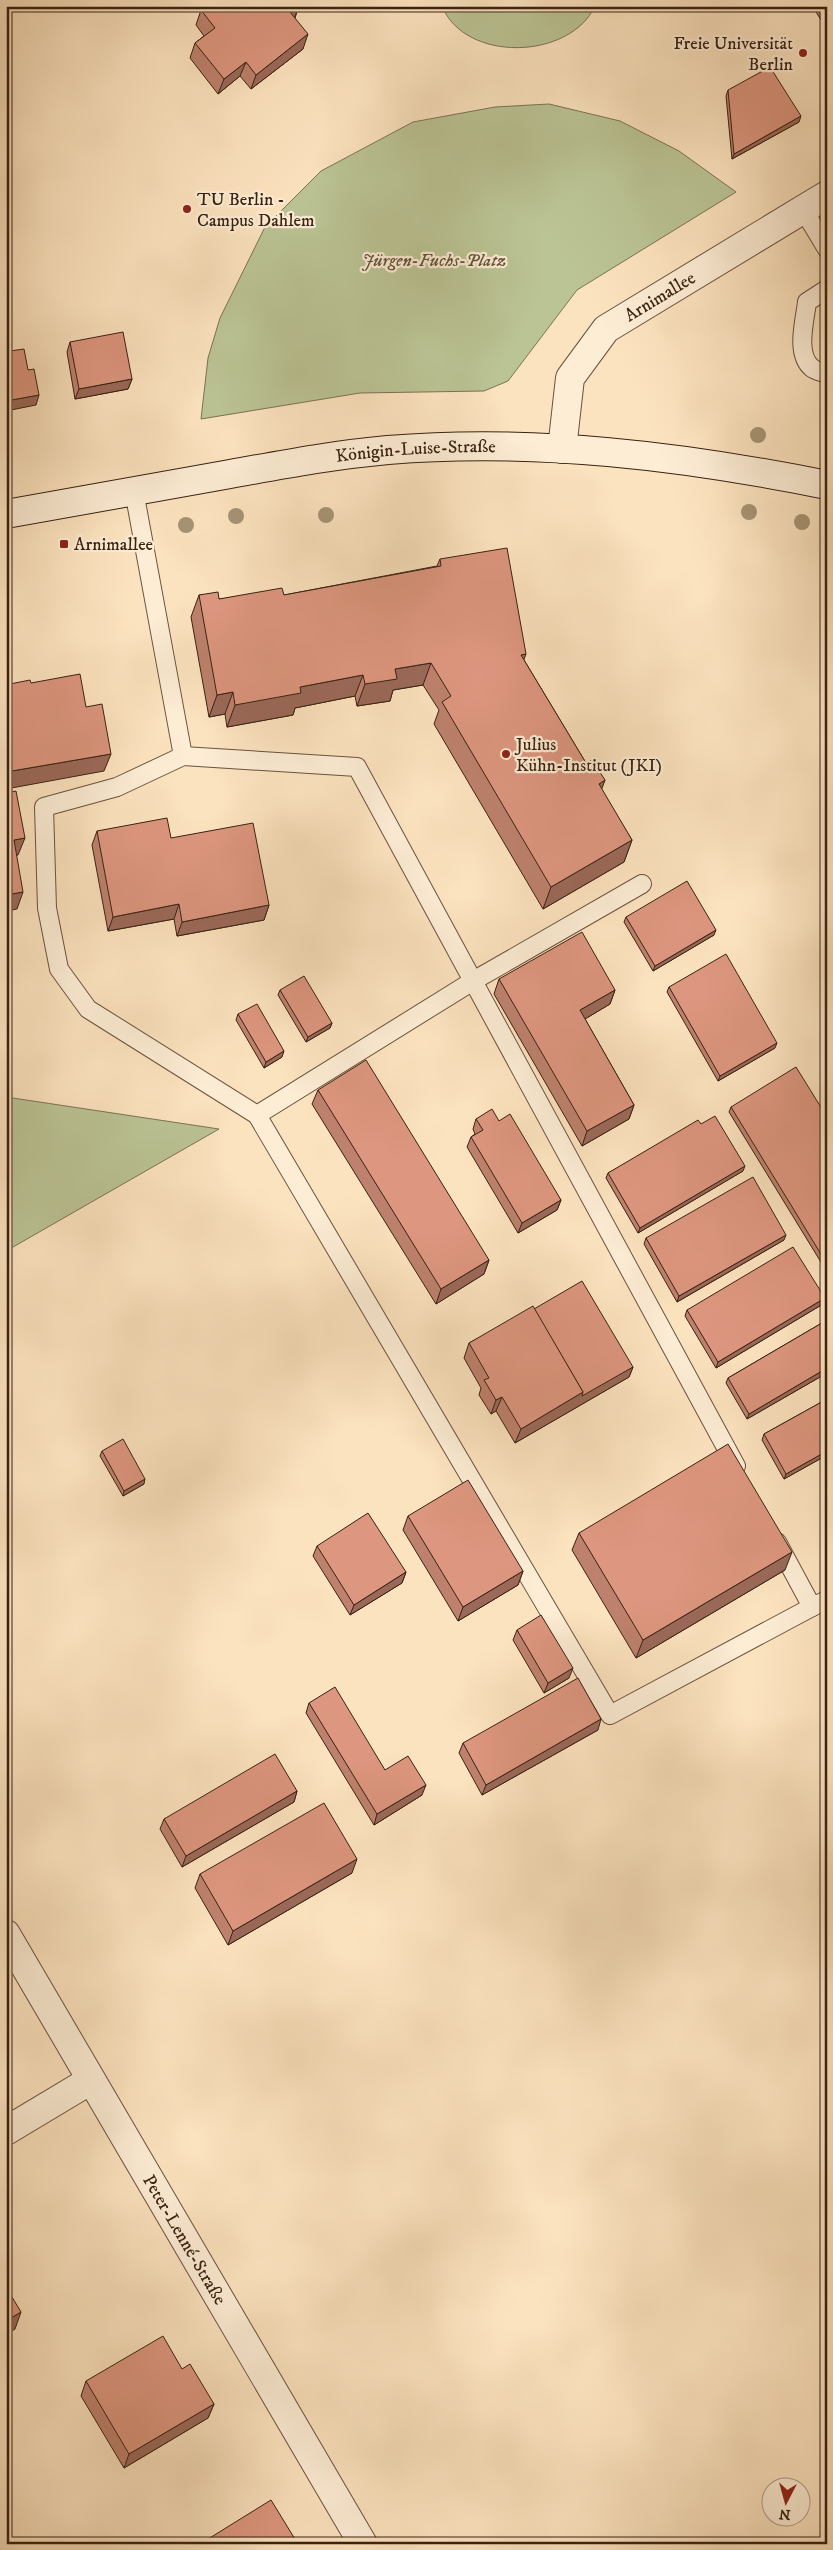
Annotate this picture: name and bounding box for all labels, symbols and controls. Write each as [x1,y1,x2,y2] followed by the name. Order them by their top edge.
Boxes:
[673,33,794,76] place label: Freie Universität Berlin
[797,47,809,59] marker: Freie Universität Berlin
[197,189,315,232] place label: TU Berlin - Campus Dahlem
[181,203,193,215] marker: TU Berlin - Campus Dahlem
[362,250,506,272] park label: Jürgen-Fuchs-Platz
[621,267,700,327] street label: Arnimallee
[334,436,496,468] street label: Königin-Luise-Straße
[74,534,153,556] place label: Arnimallee
[58,538,70,550] marker: Arnimallee
[514,734,662,777] place label: Julius Kühn-Institut (JKI)
[500,748,512,760] marker: Julius Kühn-Institut (JKI)
[137,2171,231,2309] street label: Peter-Lenné-Straße
[760,2478,810,2528] north arrow
[778,2504,791,2523] text: N

